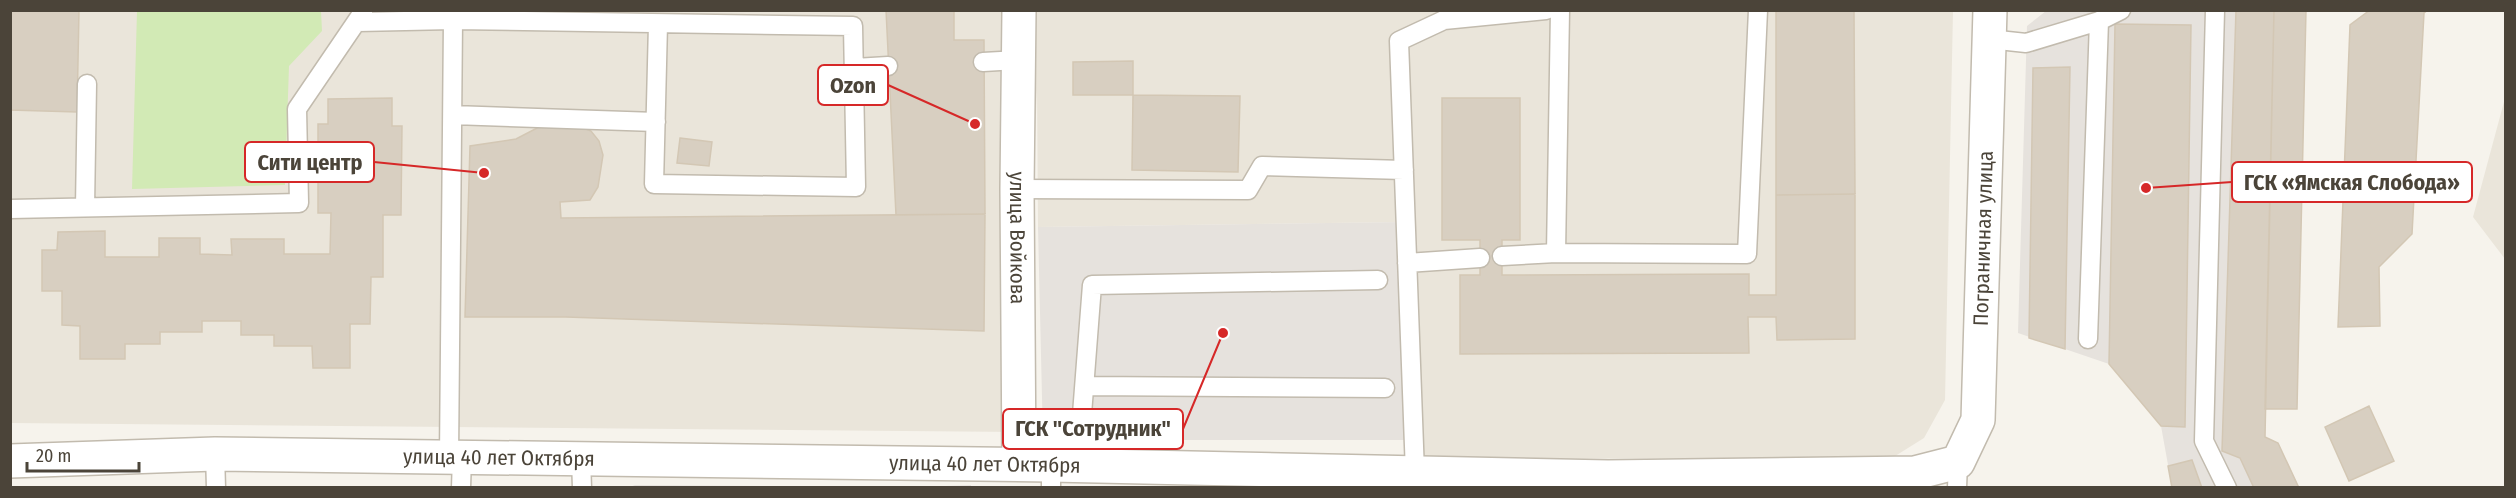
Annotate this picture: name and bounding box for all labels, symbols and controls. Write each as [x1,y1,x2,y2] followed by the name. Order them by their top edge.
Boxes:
[818,65,888,105] callout: Ozon
[830,72,876,99] text: Ozon
[245,142,374,182] callout: Сити центр
[258,149,362,176] text: Сити центр
[1968,150,1999,326] street label: Пограничная улица
[2232,162,2472,202] callout: ГСК «Ямская Слобода»
[2244,169,2460,196] text: ГСК «Ямская Слобода»
[1004,171,1031,304] street label: улица Войкова
[1003,409,1183,449] callout: ГСК "Сотрудник"
[1015,415,1171,442] text: ГСК "Сотрудник"
[27,435,140,473] scale bar
[403,443,595,472] street label: улица 40 лет Октября
[36,445,71,467] text: 20 m
[889,450,1081,479] street label: улица 40 лет Октября

